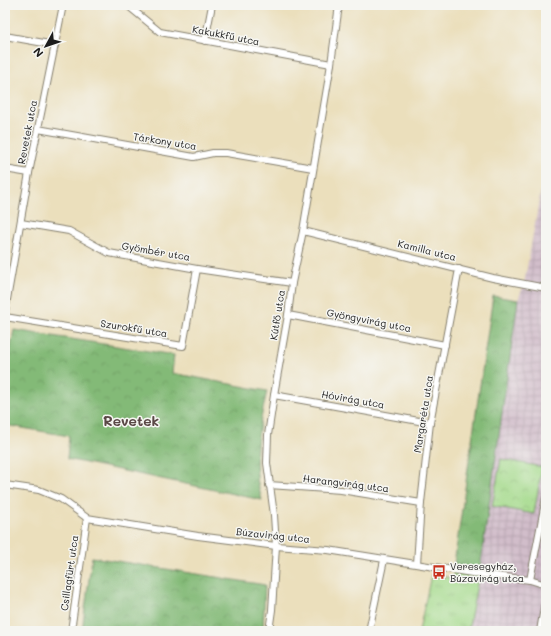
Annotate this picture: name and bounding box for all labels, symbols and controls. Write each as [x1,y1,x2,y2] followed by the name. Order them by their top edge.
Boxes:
[191,22,261,48] street label: Kakukkfű utca
[26,26,66,66] north arrow
[30,45,46,61] text: N
[14,99,40,165] street label: Revetek utca
[132,129,198,153] street label: Tárkony utca
[396,236,458,264] street label: Kamilla utca
[121,238,191,264] street label: Gyömbér utca
[266,289,288,341] street label: Kútfő utca
[326,305,412,335] street label: Gyöngyvirág utca
[100,316,168,340] street label: Szurokfű utca
[410,374,436,454] street label: Margaréta utca
[320,387,386,411] street label: Hóvirág utca
[103,411,159,430] district label: Revetek
[302,471,390,495] street label: Harangvirág utca
[235,524,311,546] street label: Búzavirág utca
[57,534,81,612] street label: Csillagfürt utca
[450,559,524,585] place label: Veresegyház, Búzavirág utca
[431,564,447,580] bus stop icon: Veresegyház, Búzavirág utca

